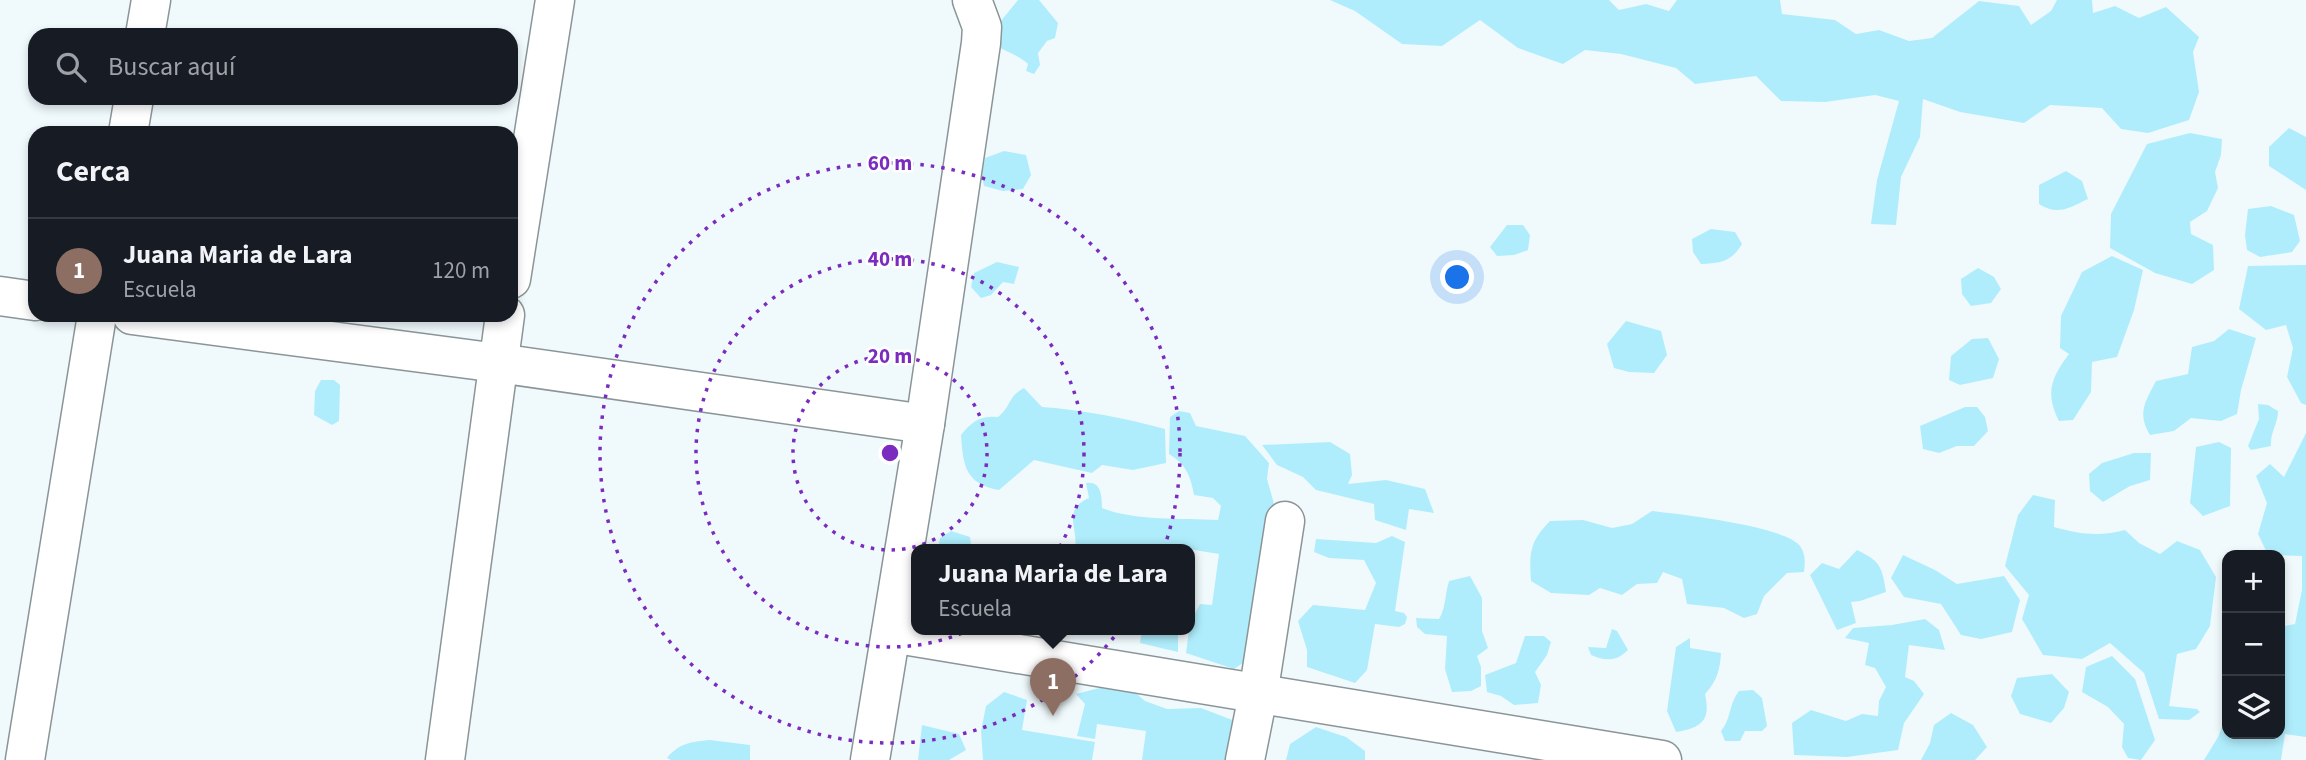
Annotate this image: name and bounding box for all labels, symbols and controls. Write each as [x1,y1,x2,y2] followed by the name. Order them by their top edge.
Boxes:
[28,28,518,105] search box
[52,48,90,86] icon: search
[108,48,235,85] text: Buscar aquí
[868,148,912,178] text: 60 m
[56,150,130,193] text: Cerca
[123,236,352,273] text: Juana Maria de Lara
[868,244,912,274] text: 40 m
[73,254,85,287] text: 1
[432,254,490,287] text: 120 m
[1440,260,1474,294] your location
[123,273,197,306] text: Escuela
[868,341,912,371] text: 20 m
[878,441,902,465] centre of rings
[911,544,1195,635] popup
[2222,550,2285,739] map controls
[2222,550,2285,613] button: +
[938,555,1168,592] text: Juana Maria de Lara
[938,592,1012,625] text: Escuela
[2222,613,2285,676] button: −
[1030,658,1076,716] pin: 1
[2222,676,2285,739] button: layers

